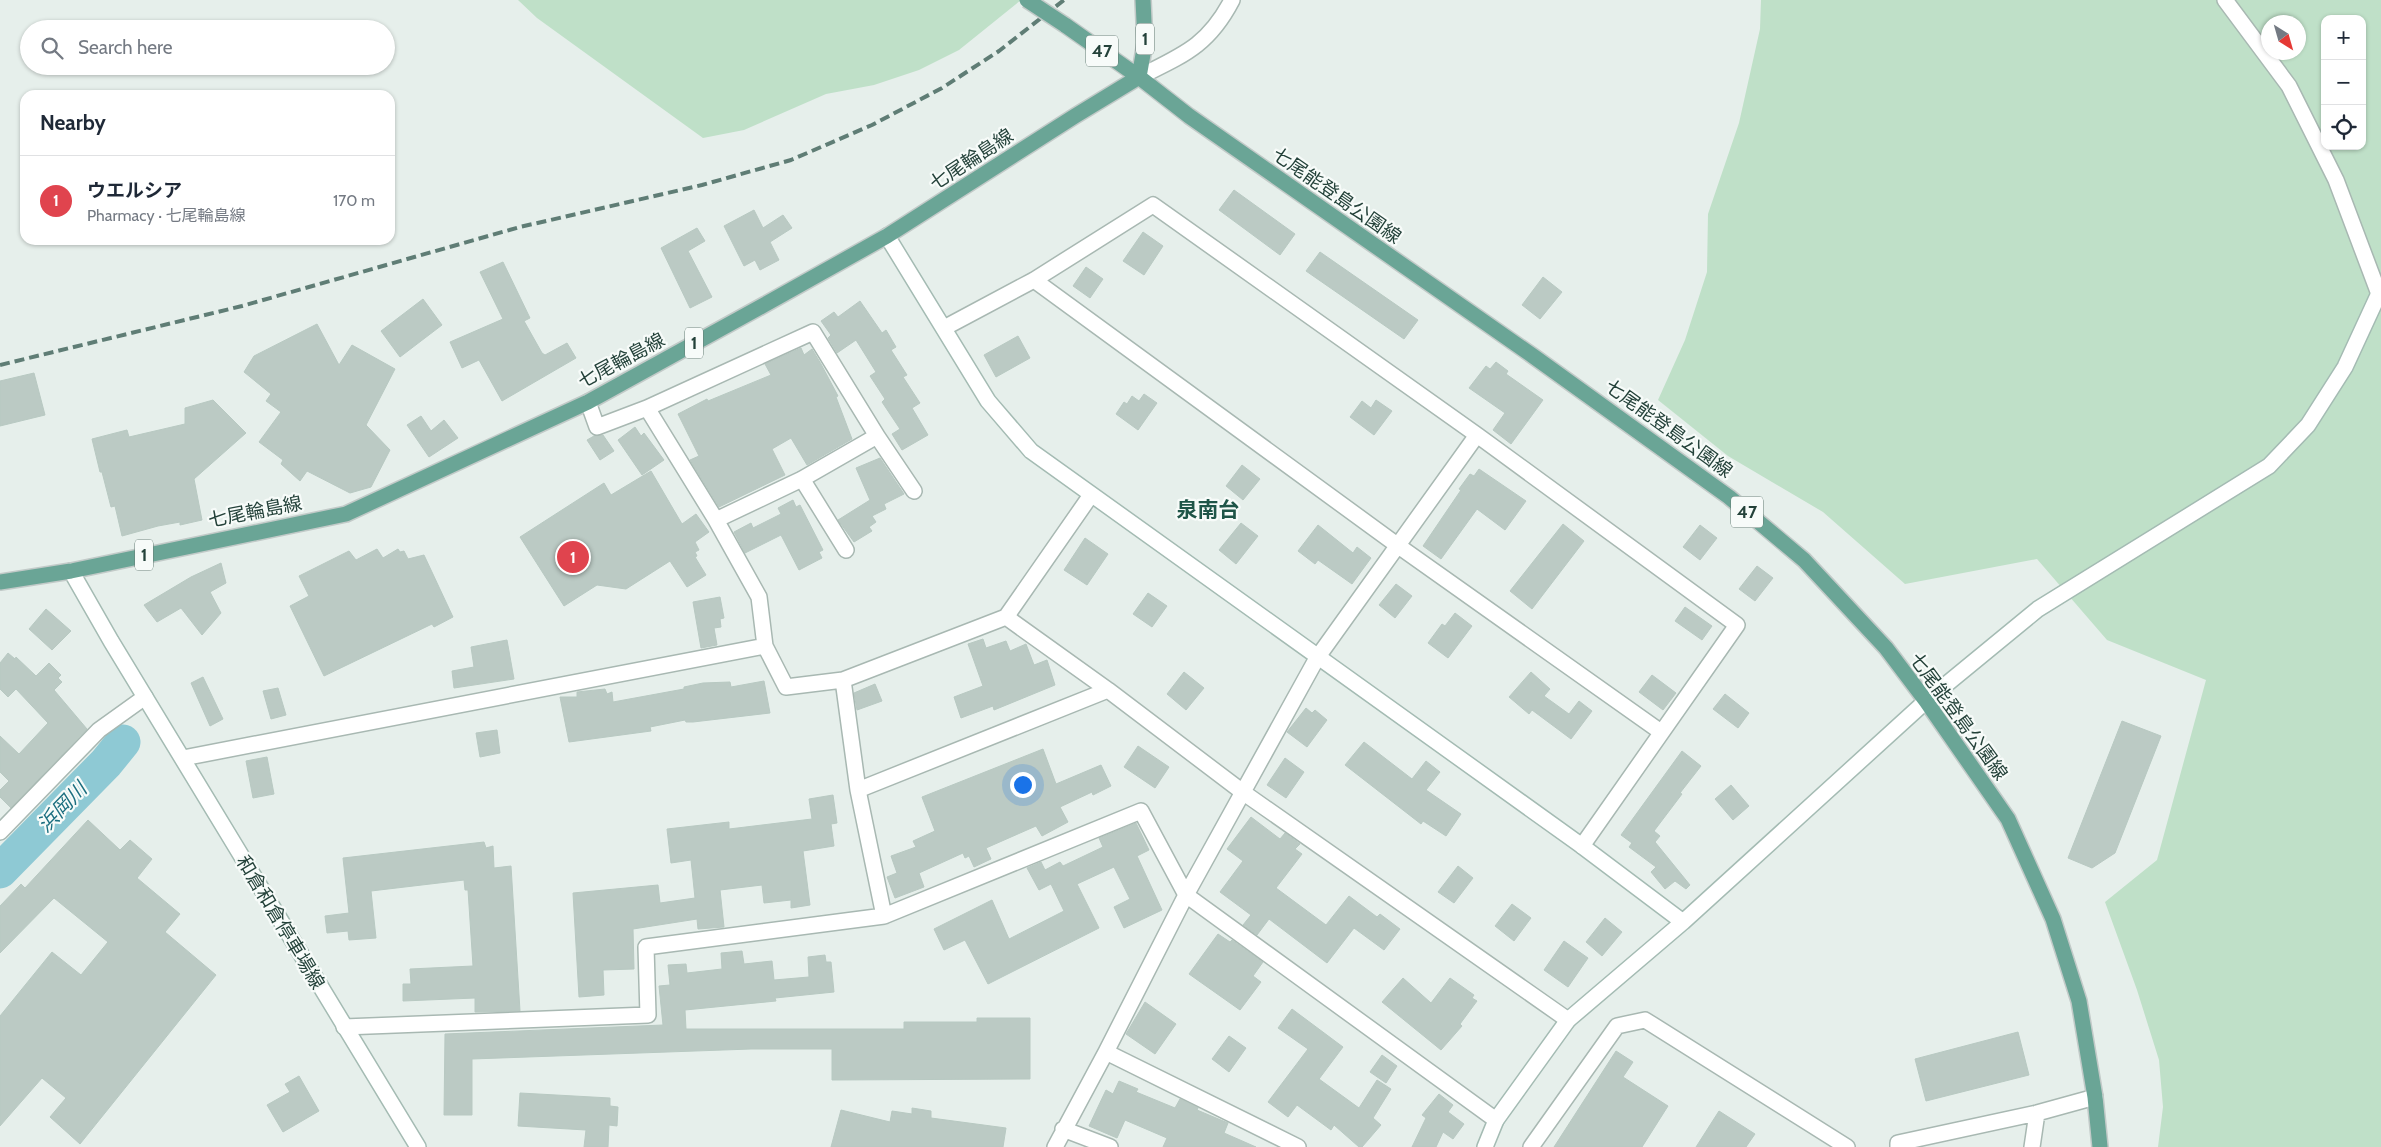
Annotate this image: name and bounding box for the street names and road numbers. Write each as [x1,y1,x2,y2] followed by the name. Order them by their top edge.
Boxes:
[1136,23,1154,54] road number: 1
[1086,36,1118,66] road number: 47
[925,124,1017,195] street label: 七尾輪島線
[1268,142,1406,248] street label: 七尾能登島公園線
[574,328,669,393] street label: 七尾輪島線
[685,328,703,358] road number: 1
[1600,374,1737,482] street label: 七尾能登島公園線
[206,491,304,532] street label: 七尾輪島線
[1731,497,1763,528] road number: 47
[135,540,153,570] road number: 1
[1905,648,2013,785] street label: 七尾能登島公園線
[232,851,330,993] street label: 和倉和倉停車場線

